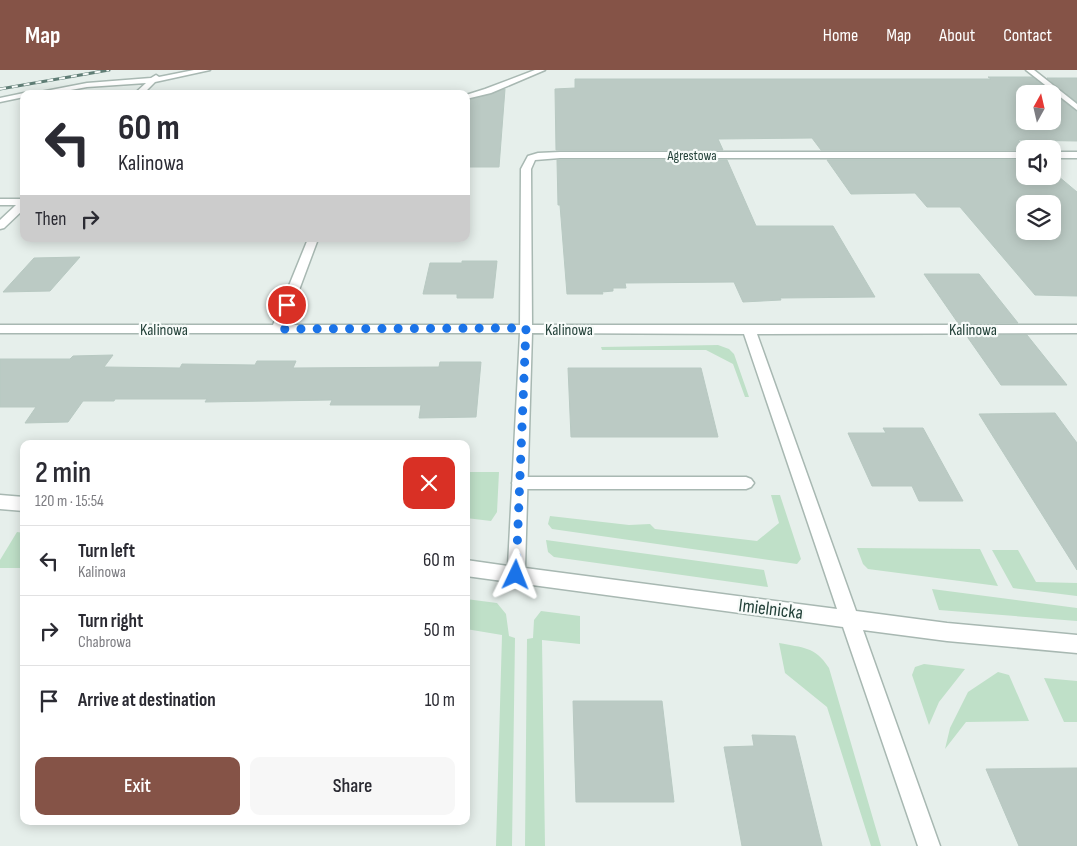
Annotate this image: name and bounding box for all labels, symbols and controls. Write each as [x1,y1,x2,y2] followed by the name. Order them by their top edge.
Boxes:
[25,21,60,50] text: Map
[823,25,858,46] text: Home
[886,25,911,46] text: Map
[939,25,975,46] text: About
[1003,25,1052,46] text: Contact
[1016,85,1061,130] north arrow
[1016,85,1061,240] map controls
[118,107,180,150] text: 60 m
[35,110,100,175] icon: left
[1016,140,1061,185] button: sound
[666,147,717,164] street label: Agrestowa
[118,150,184,177] text: Kalinowa
[1016,195,1061,240] button: layers
[76,205,104,233] icon: right
[35,208,66,231] text: Then
[266,284,308,326] pin
[273,291,301,319] icon: arrive
[140,321,188,340] street label: Kalinowa
[545,321,593,340] street label: Kalinowa
[949,321,997,340] street label: Kalinowa
[35,455,91,491] text: 2 min
[403,457,455,509] button: close
[35,492,104,511] text: 120 m · 15:54
[78,540,135,563] text: Turn left
[35,547,63,575] icon: left
[489,548,541,600] position arrow
[423,549,455,572] text: 60 m
[78,563,126,582] text: Kalinowa
[737,594,804,625] street label: Imielnicka
[78,610,143,633] text: Turn right
[35,617,63,645] icon: right
[424,619,455,642] text: 50 m
[78,633,131,652] text: Chabrowa
[35,687,63,715] icon: arrive
[78,689,216,712] text: Arrive at destination
[425,689,455,712] text: 10 m
[35,757,240,815] button: Exit
[250,757,455,815] button: Share

